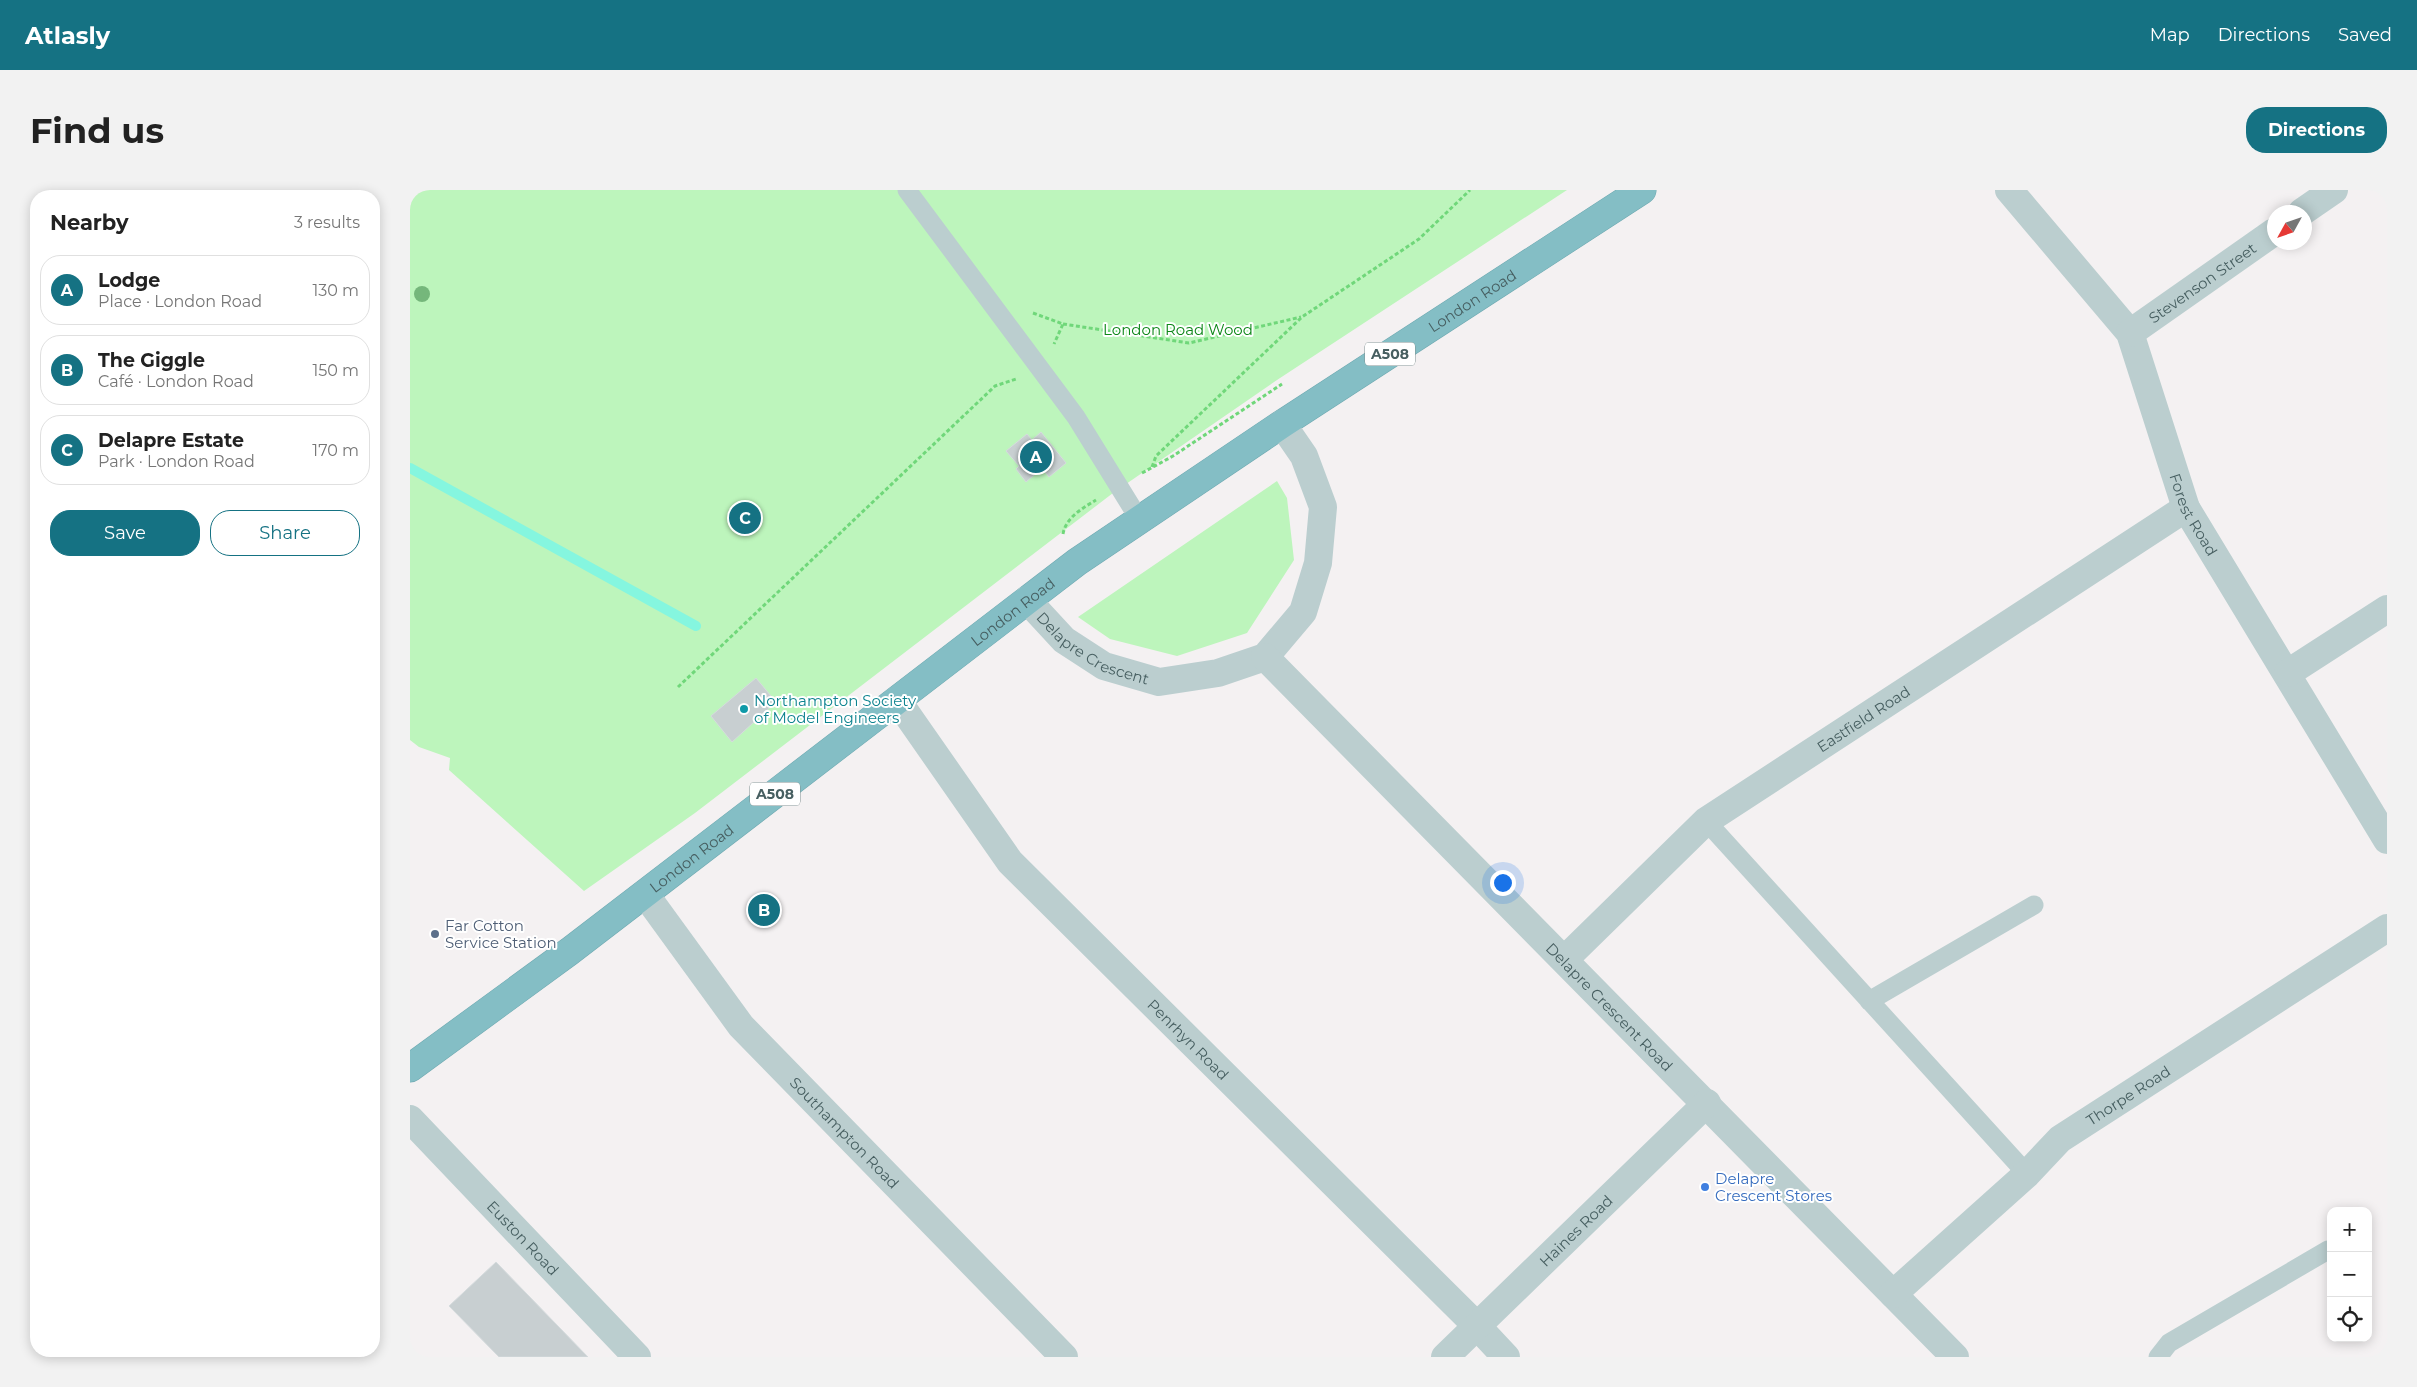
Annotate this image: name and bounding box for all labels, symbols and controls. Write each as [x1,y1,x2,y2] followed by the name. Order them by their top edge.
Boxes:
[25,21,110,50] text: Atlasly
[2150,24,2190,46] text: Map
[2218,24,2310,46] text: Directions
[2338,24,2392,46] text: Saved
[2246,107,2387,153] button: Directions
[30,109,164,152] text: Find us
[2267,205,2312,250] north arrow
[50,210,129,235] text: Nearby
[294,213,360,232] text: 3 results
[2144,238,2260,327] street label: Stevenson Street
[1424,265,1520,336] street label: London Road
[98,269,160,292] text: Lodge
[61,281,73,300] text: A
[312,281,359,300] text: 130 m
[98,292,262,311] text: Place · London Road
[1103,320,1253,339] park label: London Road Wood
[1365,342,1415,365] road number: A508
[98,349,205,372] text: The Giggle
[61,361,73,380] text: B
[312,361,359,380] text: 150 m
[98,372,254,391] text: Café · London Road
[98,429,244,452] text: Delapre Estate
[1020,438,1052,476] pin: A
[61,441,73,460] text: C
[312,441,359,460] text: 170 m
[98,452,255,471] text: Park · London Road
[2166,471,2222,559] street label: Forest Road
[729,499,761,537] pin: C
[50,510,200,556] button: Save
[210,510,360,556] button: Share
[967,573,1058,650] street label: London Road
[1033,608,1152,688] street label: Delapre Crescent
[1813,681,1913,756] street label: Eastfield Road
[754,691,917,727] place label: Northampton Society of Model Engineers
[738,703,750,715] marker: Northampton Society of Model Engineers
[750,782,800,806] road number: A508
[645,820,737,896] street label: London Road
[1490,870,1516,896] your location
[748,891,780,929] pin: B
[445,916,557,952] place label: Far Cotton Service Station
[429,928,441,940] marker: Far Cotton Service Station
[1542,938,1677,1075] street label: Delapre Crescent Road
[1144,995,1233,1084] street label: Penrhyn Road
[2082,1061,2174,1129] street label: Thorpe Road
[786,1073,904,1192] street label: Southampton Road
[1715,1169,1832,1205] place label: Delapre Crescent Stores
[1699,1181,1711,1193] marker: Delapre Crescent Stores
[1535,1190,1616,1270] street label: Haines Road
[483,1196,563,1279] street label: Euston Road
[2327,1207,2372,1342] map controls
[2327,1207,2372,1252] button: +
[2327,1252,2372,1297] button: −
[2327,1297,2372,1342] button: locate

